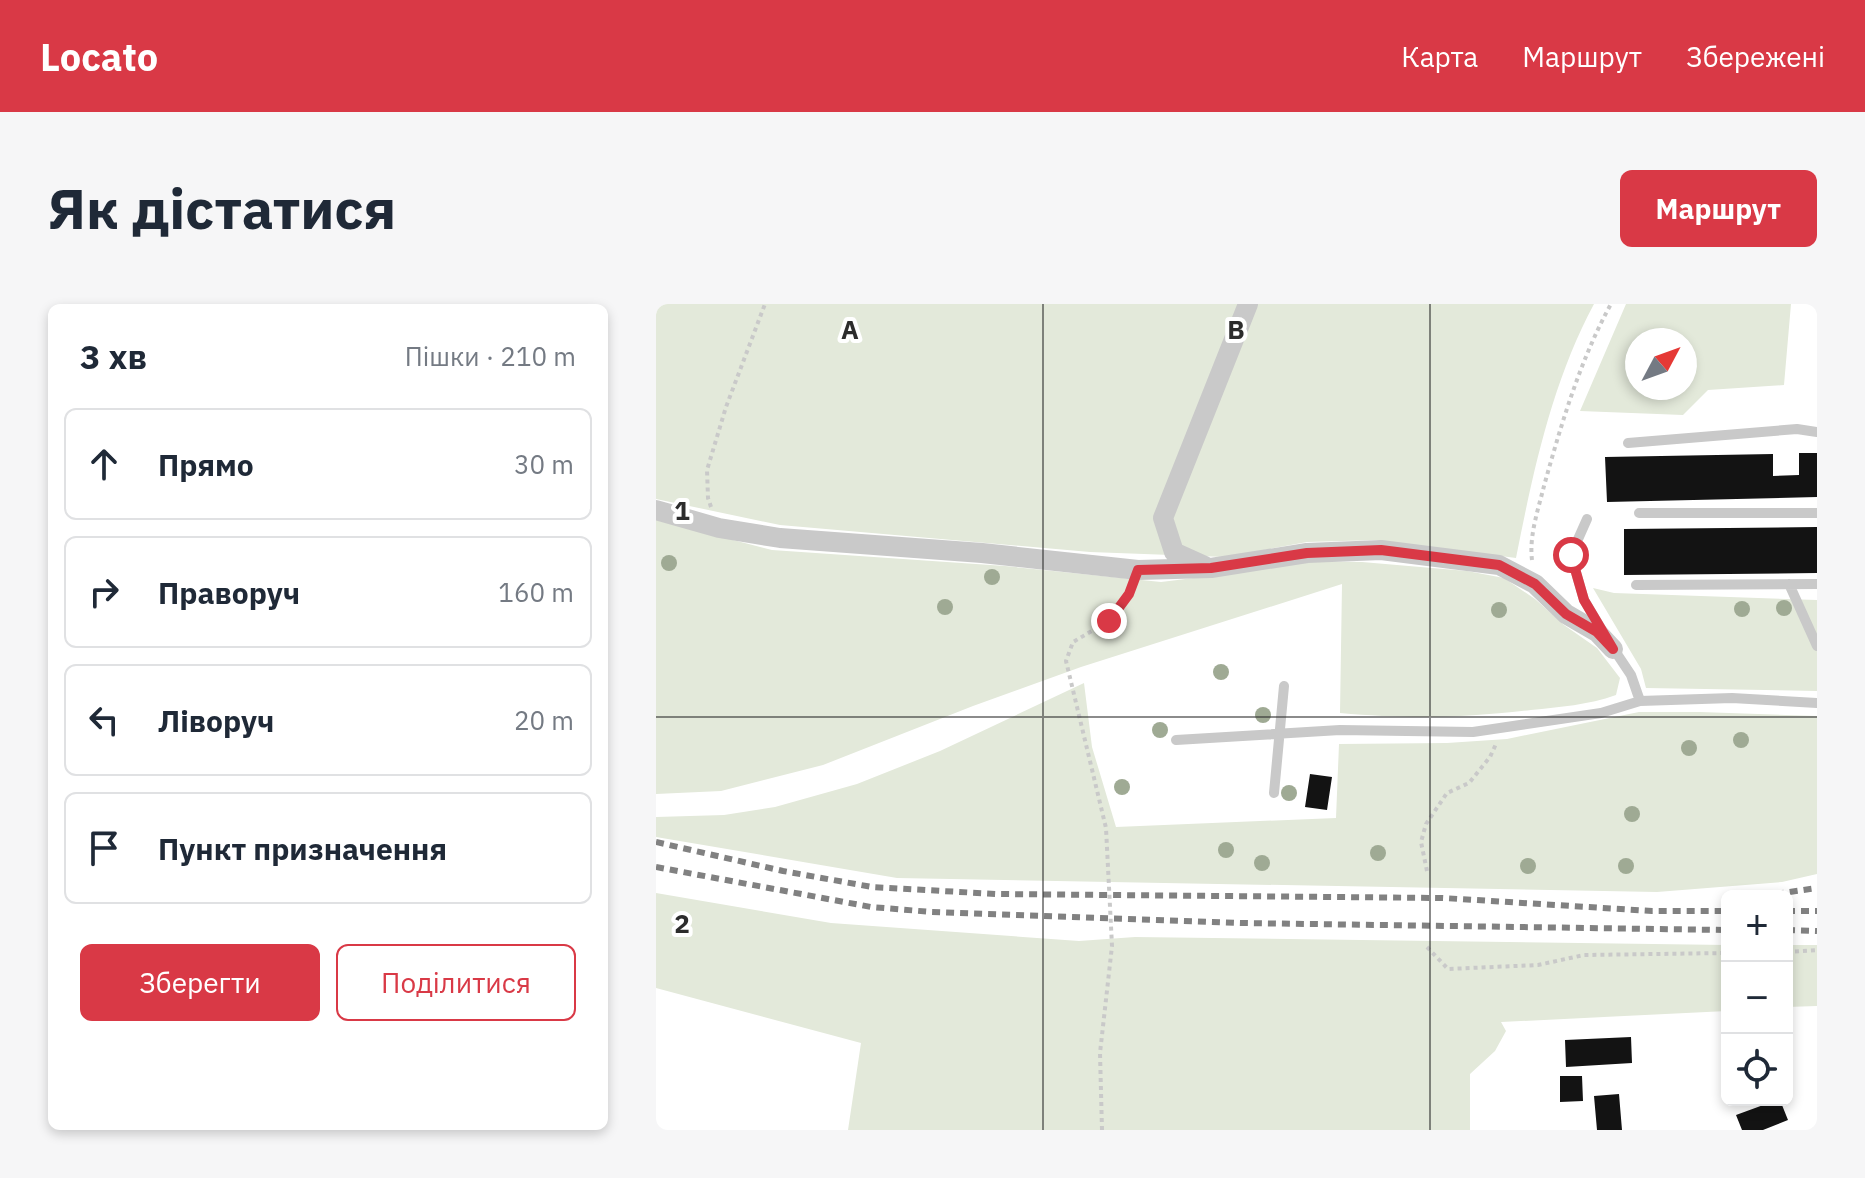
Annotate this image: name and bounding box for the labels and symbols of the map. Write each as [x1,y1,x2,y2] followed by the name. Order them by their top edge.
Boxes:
[841,312,859,346] text: A
[1227,312,1245,346] text: B
[1625,328,1697,400] north arrow
[674,493,690,527] text: 1
[1553,537,1589,573] route start
[1091,603,1127,639] route end
[674,906,690,940] text: 2

